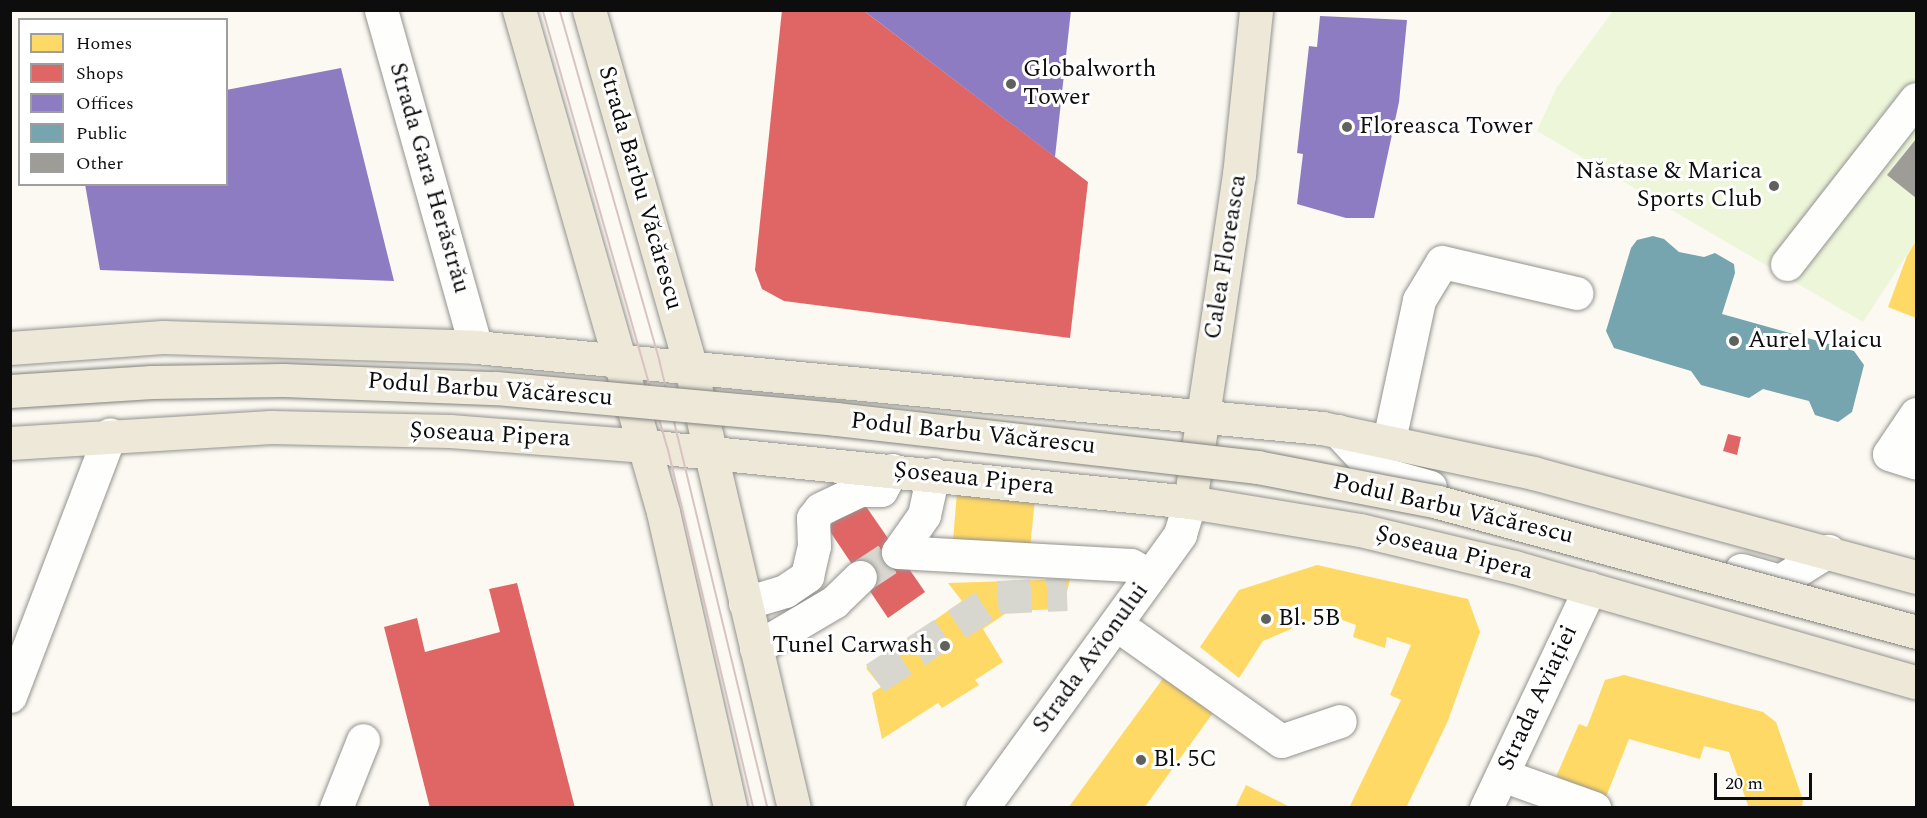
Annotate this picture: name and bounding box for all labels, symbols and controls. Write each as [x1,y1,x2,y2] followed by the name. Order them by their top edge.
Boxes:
[18,18,228,186] legend
[76,30,132,57] text: Homes
[1023,56,1157,112] place label: Globalworth Tower
[382,59,476,297] street label: Strada Gara Herăstrău
[76,60,124,87] text: Shops
[591,63,689,313] street label: Strada Barbu Văcărescu
[1004,77,1018,91] marker: Globalworth Tower
[76,90,134,117] text: Offices
[1359,113,1533,141] place label: Floreasca Tower
[76,120,127,147] text: Public
[1340,120,1354,134] marker: Floreasca Tower
[76,150,123,177] text: Other
[1575,158,1762,214] place label: Năstase & Marica Sports Club
[1199,173,1253,341] street label: Calea Floreasca
[1767,179,1781,193] marker: Năstase & Marica Sports Club
[1748,327,1882,355] place label: Aurel Vlaicu
[1725,332,1743,350] marker: Aurel Vlaicu
[366,367,614,413] street label: Podul Barbu Văcărescu
[849,407,1097,461] street label: Podul Barbu Văcărescu
[409,416,571,454] street label: Șoseaua Pipera
[892,456,1056,502] street label: Șoseaua Pipera
[1330,467,1576,551] street label: Podul Barbu Văcărescu
[1372,520,1536,586] street label: Șoseaua Pipera
[1027,577,1155,739] street label: Strada Avionului
[1278,605,1340,633] place label: Bl. 5B
[1259,612,1273,626] marker: Bl. 5B
[1492,621,1584,775] street label: Strada Aviației
[772,632,933,660] place label: Tunel Carwash
[938,639,952,653] marker: Tunel Carwash
[1153,746,1217,774] place label: Bl. 5C
[1134,753,1148,767] marker: Bl. 5C
[1717,761,1814,799] scale bar
[1725,770,1763,797] text: 20 m

